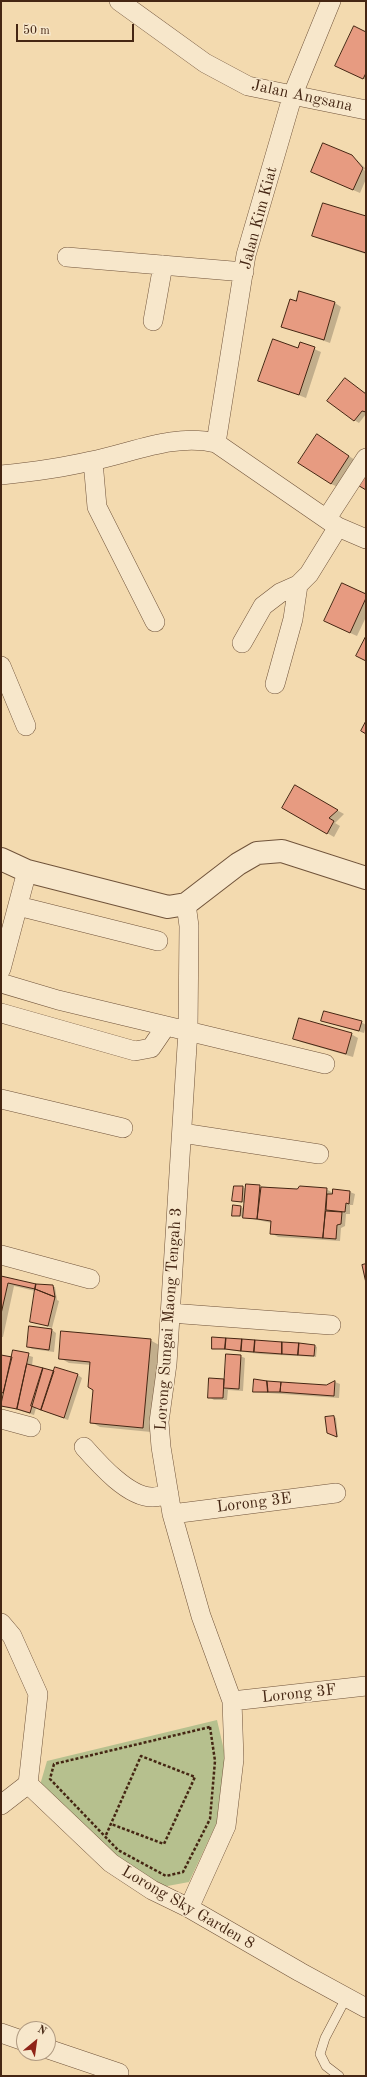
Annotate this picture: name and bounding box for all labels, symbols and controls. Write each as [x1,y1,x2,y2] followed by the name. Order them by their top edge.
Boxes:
[18,16,136,42] scale bar
[23,25,50,37] text: 50 m
[250,76,354,116] street label: Jalan Angsana
[236,165,282,271] street label: Jalan Kim Kiat
[152,1207,186,1431] street label: Lorong Sungai Maong Tengah 3
[215,1489,293,1517] street label: Lorong 3E
[261,1681,337,1707] street label: Lorong 3F
[118,1862,258,1954] street label: Lorong Sky Garden 8
[16,2021,56,2061] north arrow
[35,2024,48,2038] text: N

